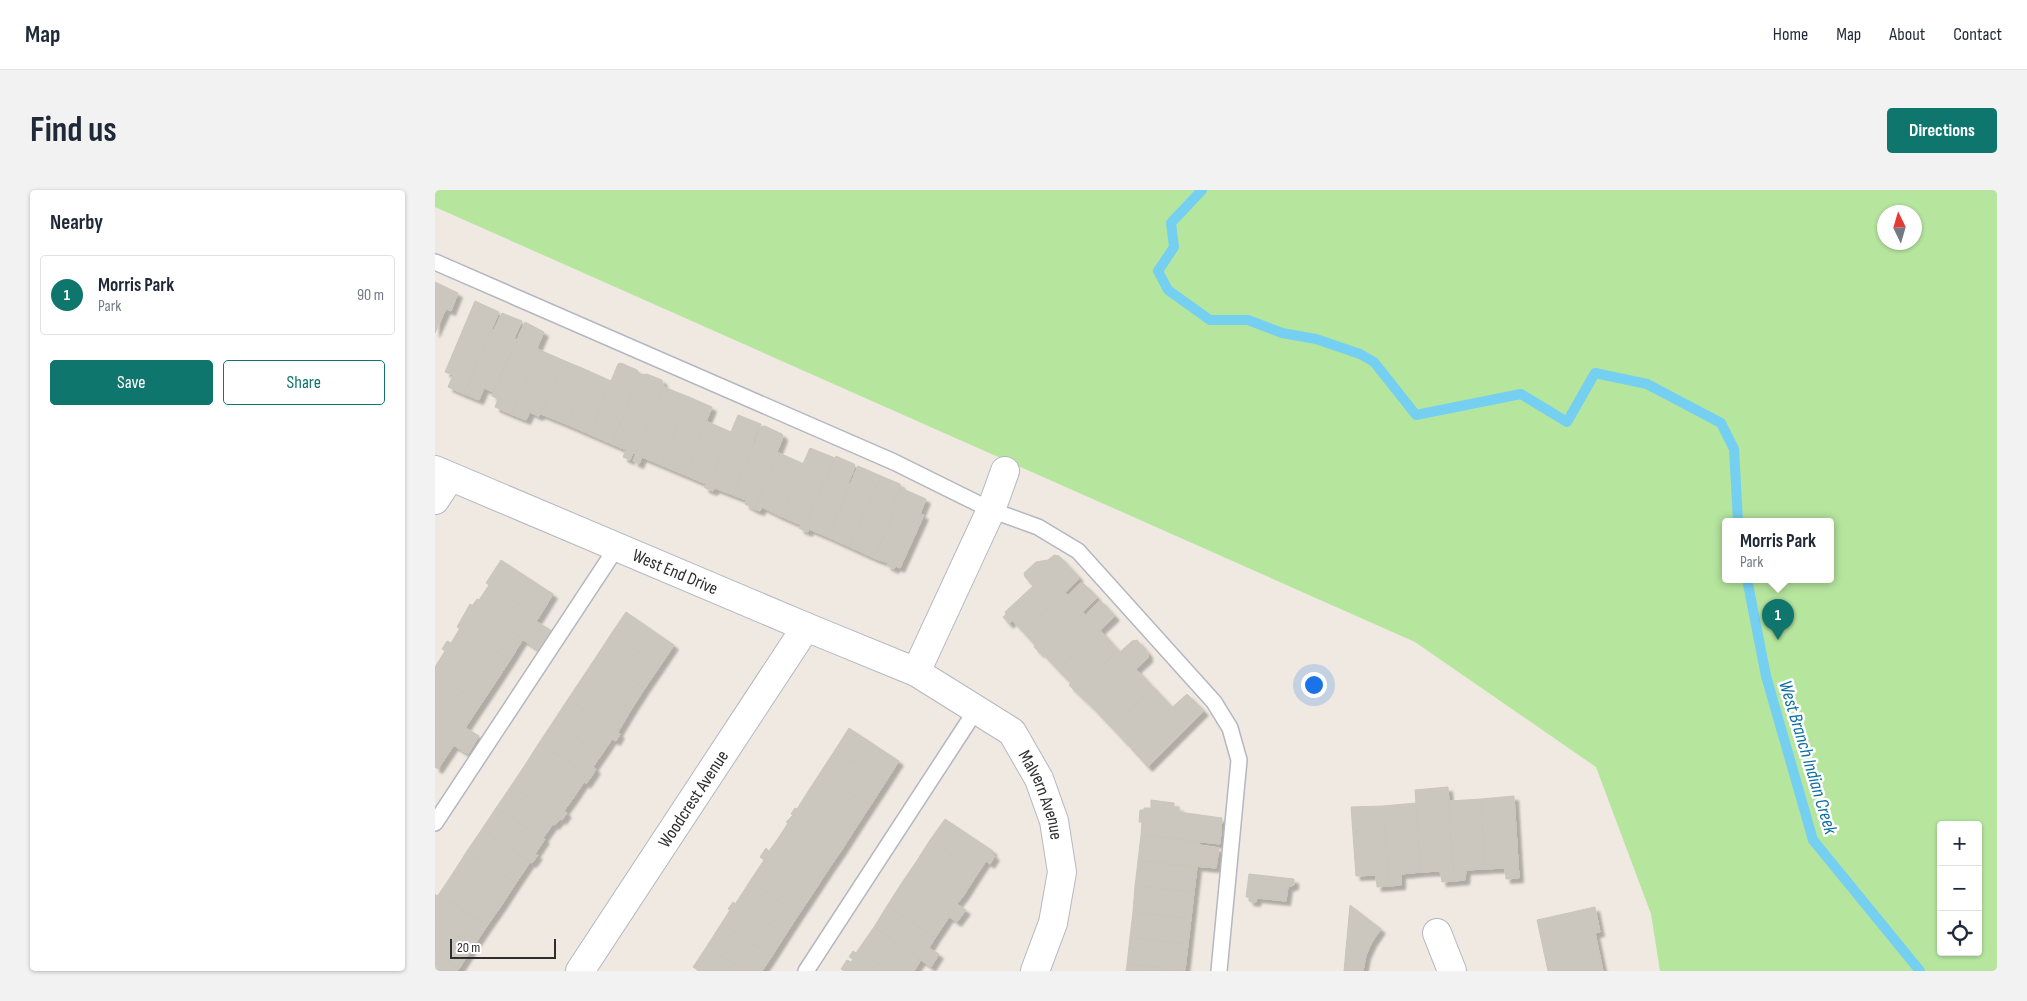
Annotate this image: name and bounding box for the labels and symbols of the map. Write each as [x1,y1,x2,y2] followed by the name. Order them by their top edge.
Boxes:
[1877,205,1922,250] north arrow
[629,545,721,599] street label: West End Drive
[1762,599,1794,640] pin: 1
[1301,672,1327,698] your location
[1773,678,1842,838] water label: West Branch Indian Creek
[654,747,733,852] street label: Woodcrest Avenue
[1014,747,1067,841] street label: Malvern Avenue
[450,936,556,959] scale bar

